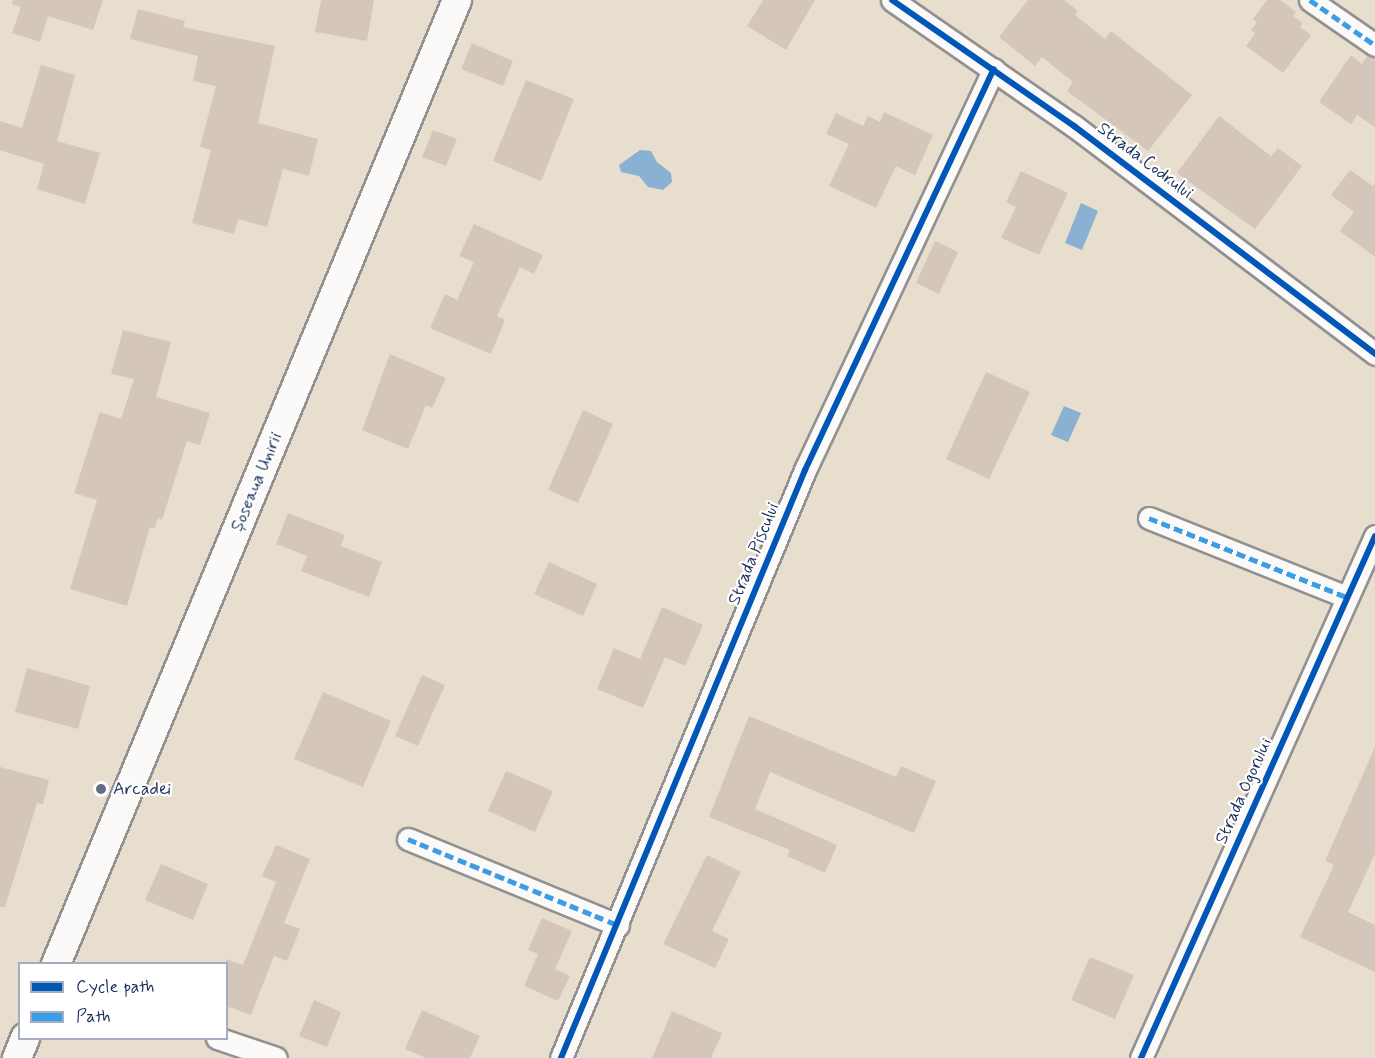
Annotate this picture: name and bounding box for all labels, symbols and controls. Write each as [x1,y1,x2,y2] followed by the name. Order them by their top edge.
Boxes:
[1091,117,1199,205] street label: Strada Codrului
[226,429,288,535] street label: Șoseaua Unirii
[723,499,785,609] street label: Strada Piscului
[1210,733,1278,849] street label: Strada Ogorului
[113,778,171,800] place label: Arcadei
[94,782,108,796] marker: Arcadei
[18,962,228,1040] legend
[76,975,154,999] text: Cycle path
[76,1005,111,1029] text: Path

